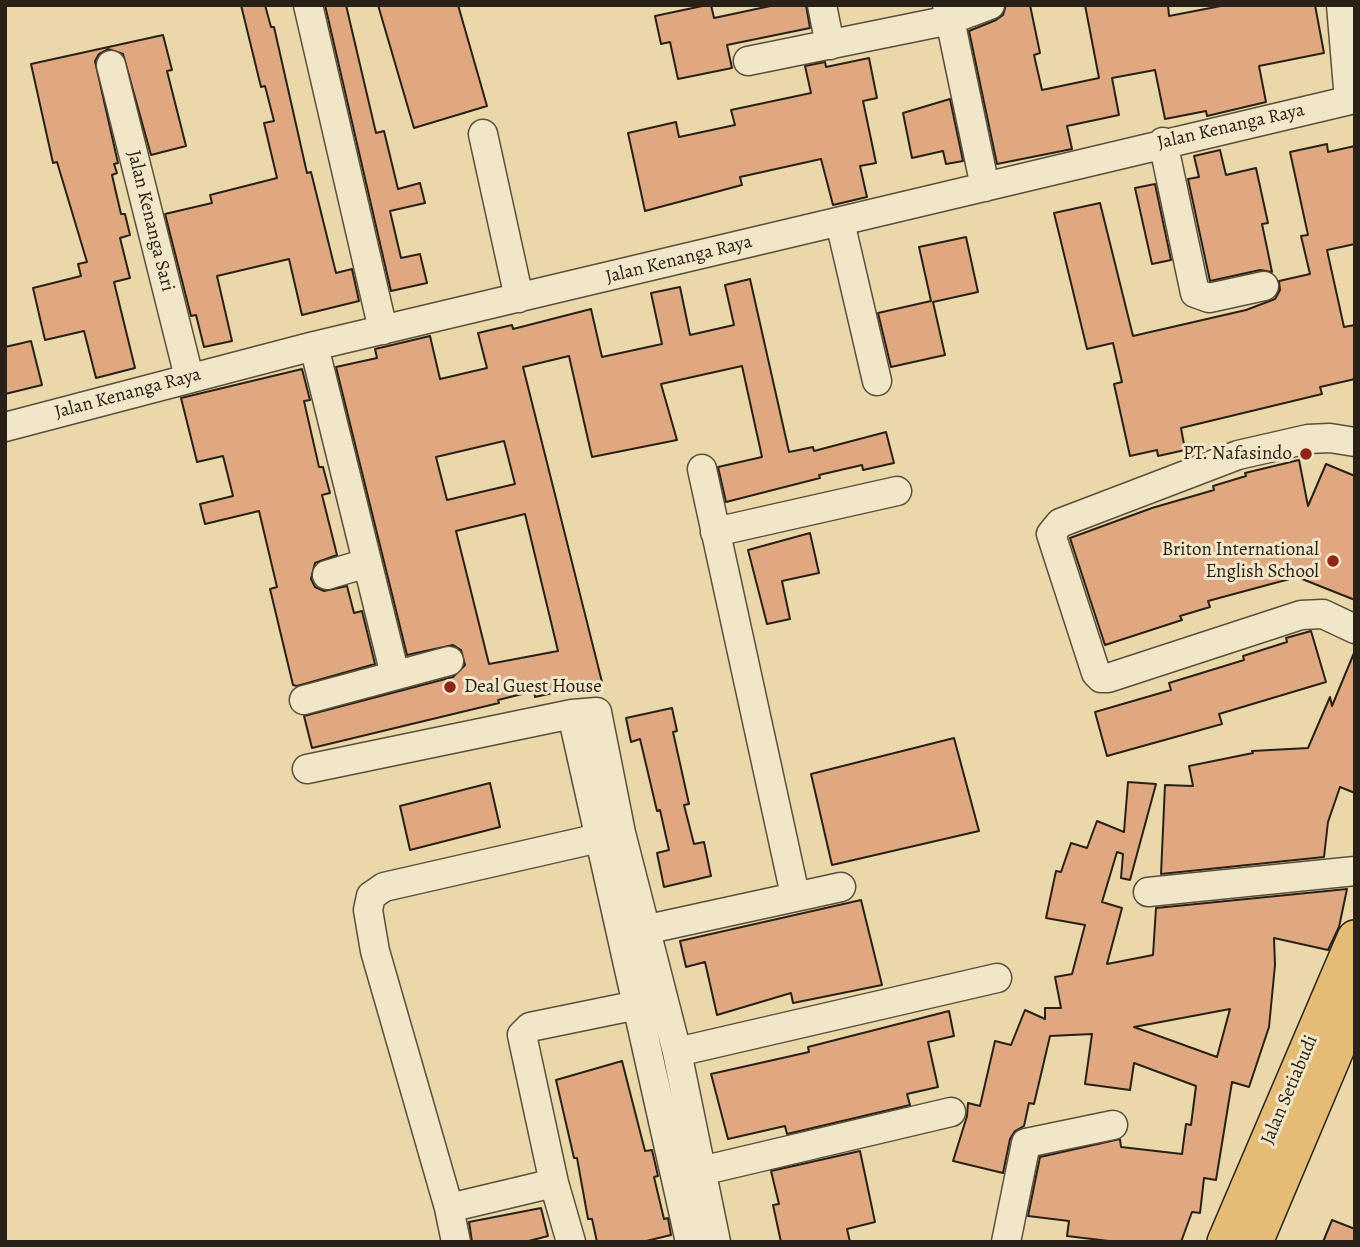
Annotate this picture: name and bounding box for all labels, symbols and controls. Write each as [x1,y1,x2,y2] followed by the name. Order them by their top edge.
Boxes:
[1155,99,1307,155] street label: Jalan Kenanga Raya
[121,148,179,294] street label: Jalan Kenanga Sari
[603,231,755,289] street label: Jalan Kenanga Raya
[52,364,204,424] street label: Jalan Kenanga Raya
[1183,443,1292,465] place label: PT. Nafasindo
[1298,446,1314,462] marker: PT. Nafasindo
[1162,539,1319,583] place label: Briton International English School
[1325,553,1341,569] marker: Briton International English School
[464,676,602,698] place label: Deal Guest House
[442,679,458,695] marker: Deal Guest House
[1257,1032,1323,1148] street label: Jalan Setiabudi

